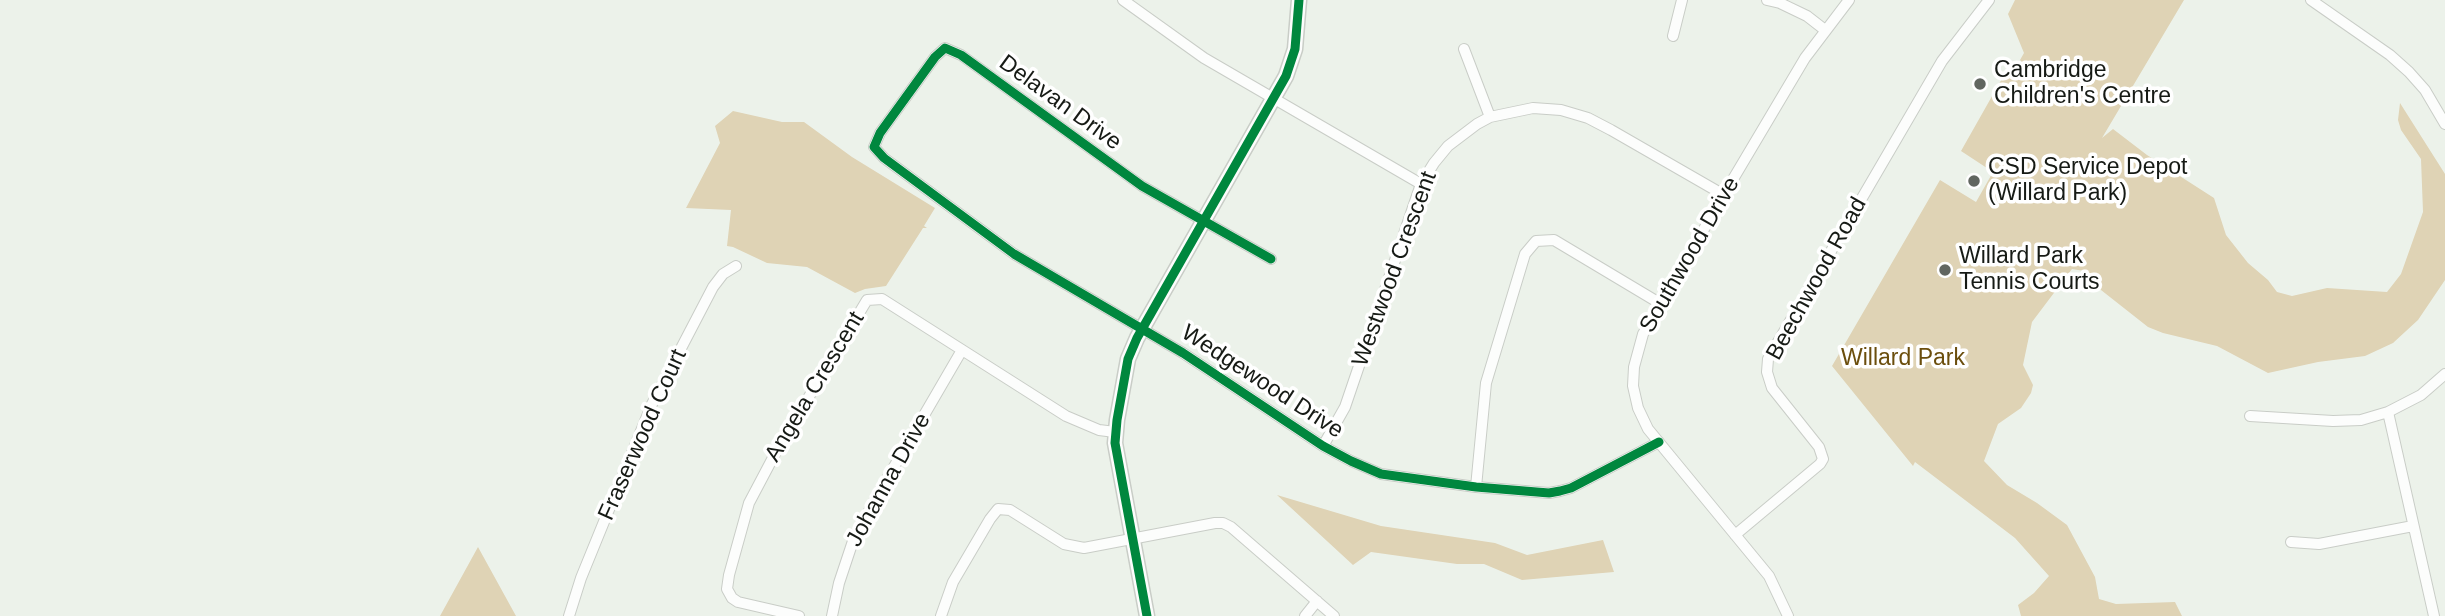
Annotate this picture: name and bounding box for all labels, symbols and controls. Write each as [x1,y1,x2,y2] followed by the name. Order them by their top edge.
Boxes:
[993,49,1127,157] street label: Delavan Drive
[1994,57,2171,111] place label: Cambridge Children's Centre
[1972,76,1988,92] marker: Cambridge Children's Centre
[1988,154,2187,208] place label: CSD Service Depot (Willard Park)
[1347,168,1443,370] street label: Westwood Crescent
[1634,172,1746,338] street label: Southwood Drive
[1966,173,1982,189] marker: CSD Service Depot (Willard Park)
[1761,193,1873,365] street label: Beechwood Road
[1959,243,2100,297] place label: Willard Park Tennis Courts
[1937,262,1953,278] marker: Willard Park Tennis Courts
[759,307,871,467] street label: Angela Crescent
[1176,319,1348,445] street label: Wedgewood Drive
[593,345,693,525] street label: Fraserwood Court
[1841,345,1965,373] park label: Willard Park
[841,408,937,552] street label: Johanna Drive

